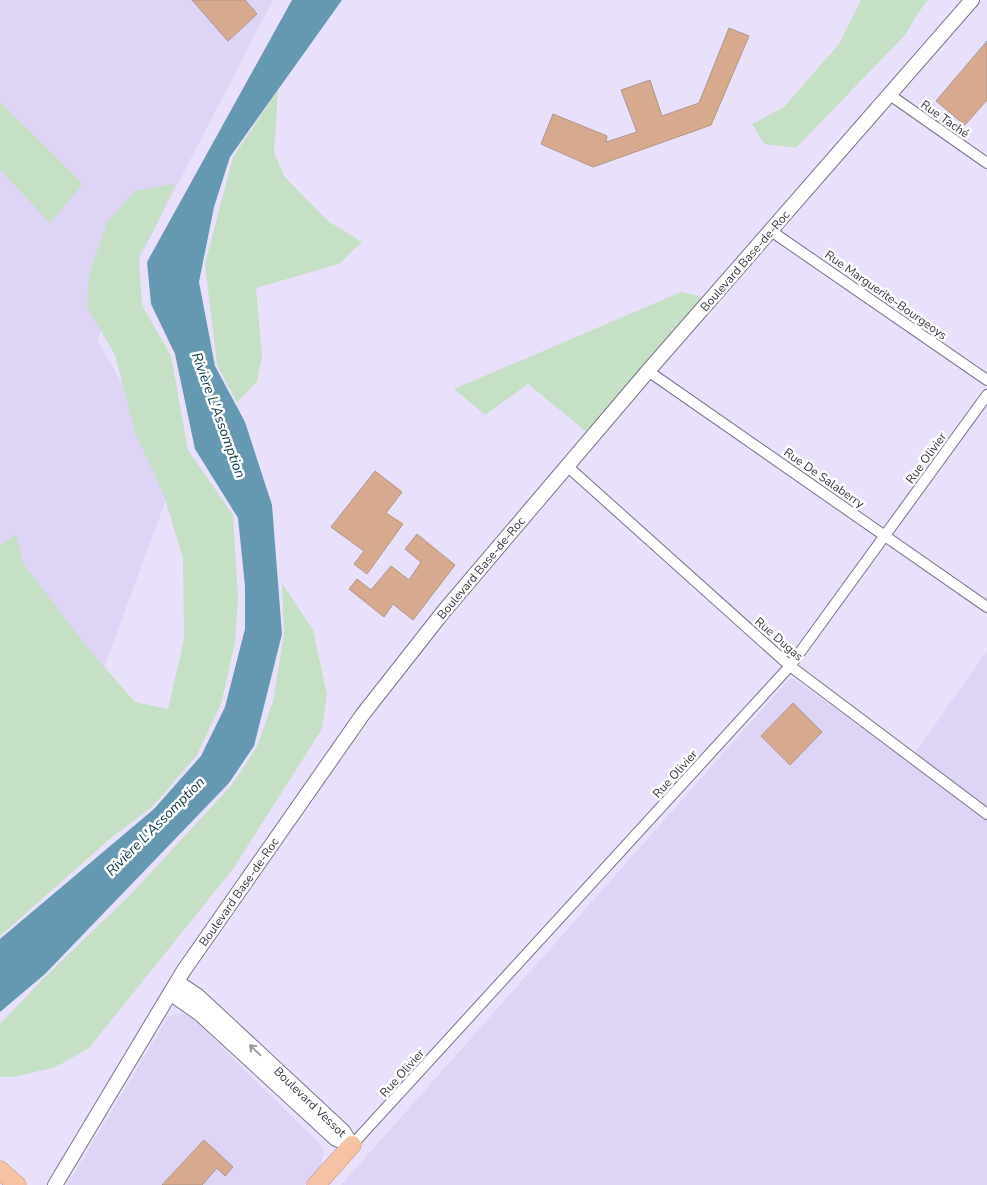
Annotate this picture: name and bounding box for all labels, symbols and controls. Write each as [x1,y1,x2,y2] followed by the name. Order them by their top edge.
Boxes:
[918,96,972,142] street label: Rue Taché
[697,207,794,315] street label: Boulevard Base-de-Roc
[822,247,950,343] street label: Rue Marguerite-Bourgeoys
[187,350,250,481] water label: Rivière L'Assomption
[902,429,950,487] street label: Rue Olivier
[781,444,868,512] street label: Rue De Salaberry
[433,513,529,622] street label: Boulevard Base-de-Roc
[751,614,807,665] street label: Rue Dugas
[649,746,701,801] street label: Rue Olivier
[102,773,209,880] water label: Rivière L'Assomption
[196,834,283,949] street label: Boulevard Base-de-Roc
[249,1044,262,1056] one-way arrow
[376,1045,428,1100] street label: Rue Olivier
[271,1063,350,1141] street label: Boulevard Vessot

